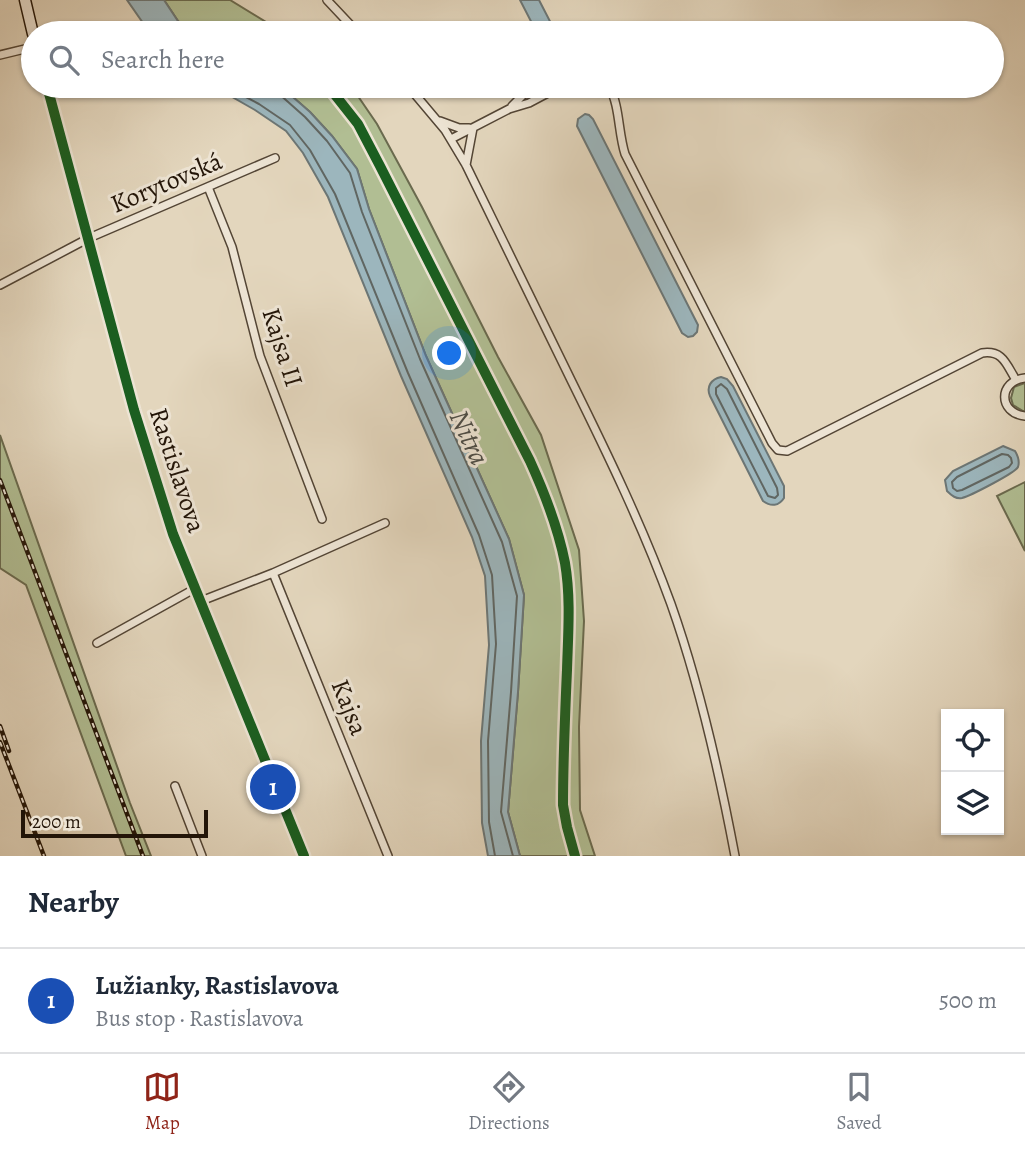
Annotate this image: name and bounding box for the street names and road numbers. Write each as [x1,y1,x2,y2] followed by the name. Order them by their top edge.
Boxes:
[105,143,227,222] street label: Korytovská
[253,303,312,391] street label: Kajsa II
[141,403,214,537] street label: Rastislavova
[323,674,376,740] street label: Kajsa

